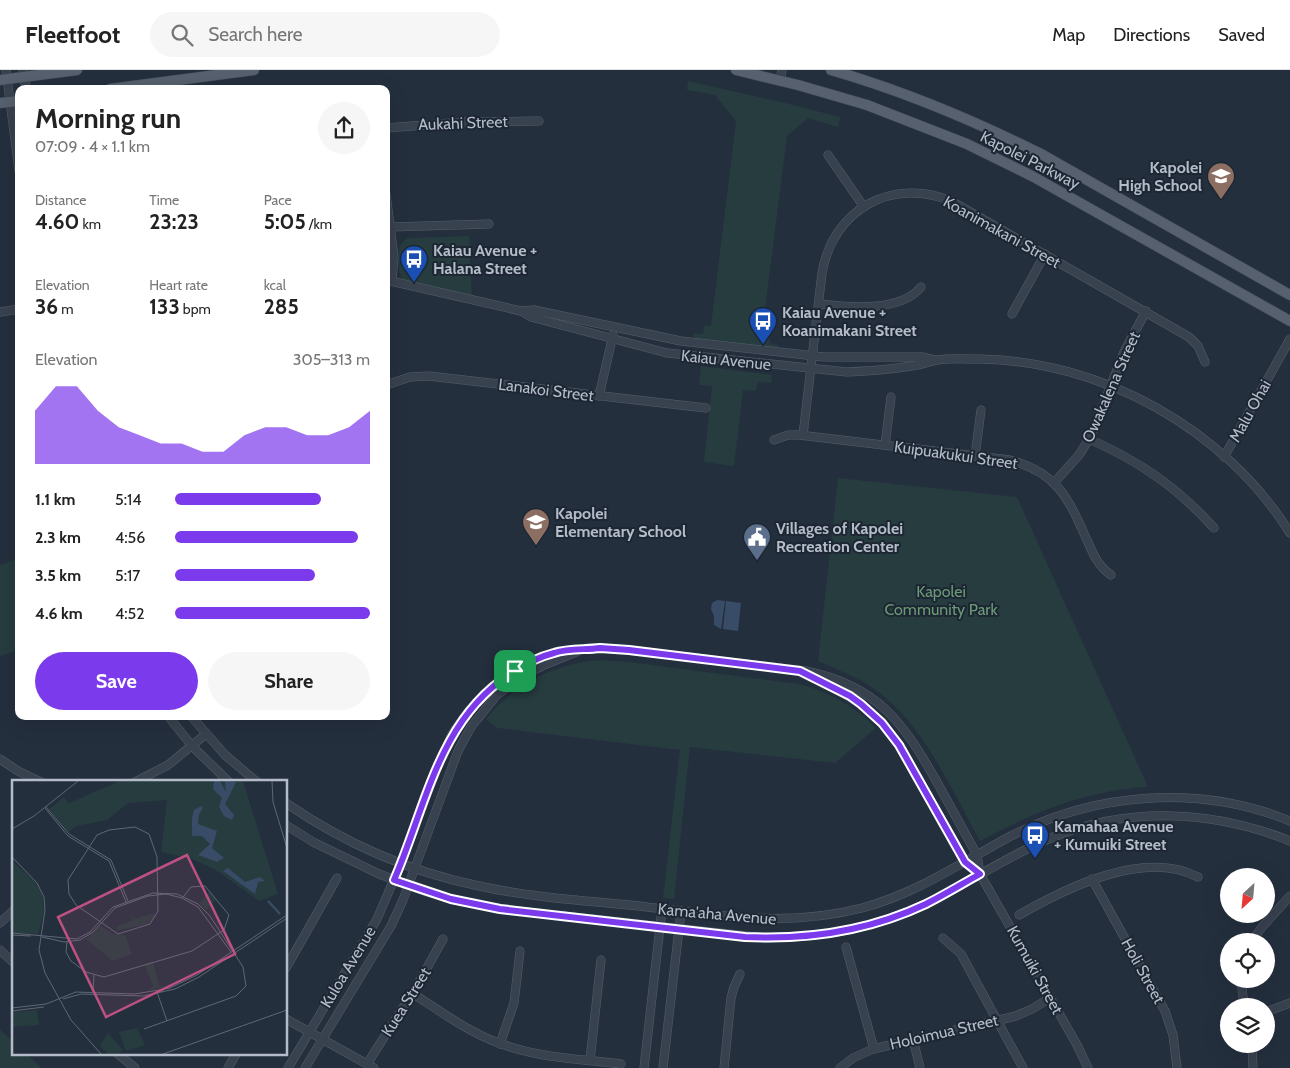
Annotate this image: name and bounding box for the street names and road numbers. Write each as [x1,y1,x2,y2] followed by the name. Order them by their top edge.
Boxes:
[418,112,509,134] street label: Aukahi Street
[977,127,1083,193] street label: Kapolei Parkway
[940,192,1064,272] street label: Koanimakani Street
[1078,328,1144,445] street label: Owakalena Street
[680,346,772,374] street label: Kaiau Avenue
[497,375,595,405] street label: Lanakoi Street
[1225,377,1275,445] street label: Malu Ohai
[893,437,1020,473] street label: Kuipuakukui Street
[657,899,777,929] street label: Kama'aha Avenue
[1003,922,1067,1018] street label: Kumuiki Street
[316,923,380,1011] street label: Kuloa Avenue
[1117,935,1169,1008] street label: Holi Street
[377,964,435,1040] street label: Kuea Street
[888,1010,1001,1054] street label: Holoimua Street

